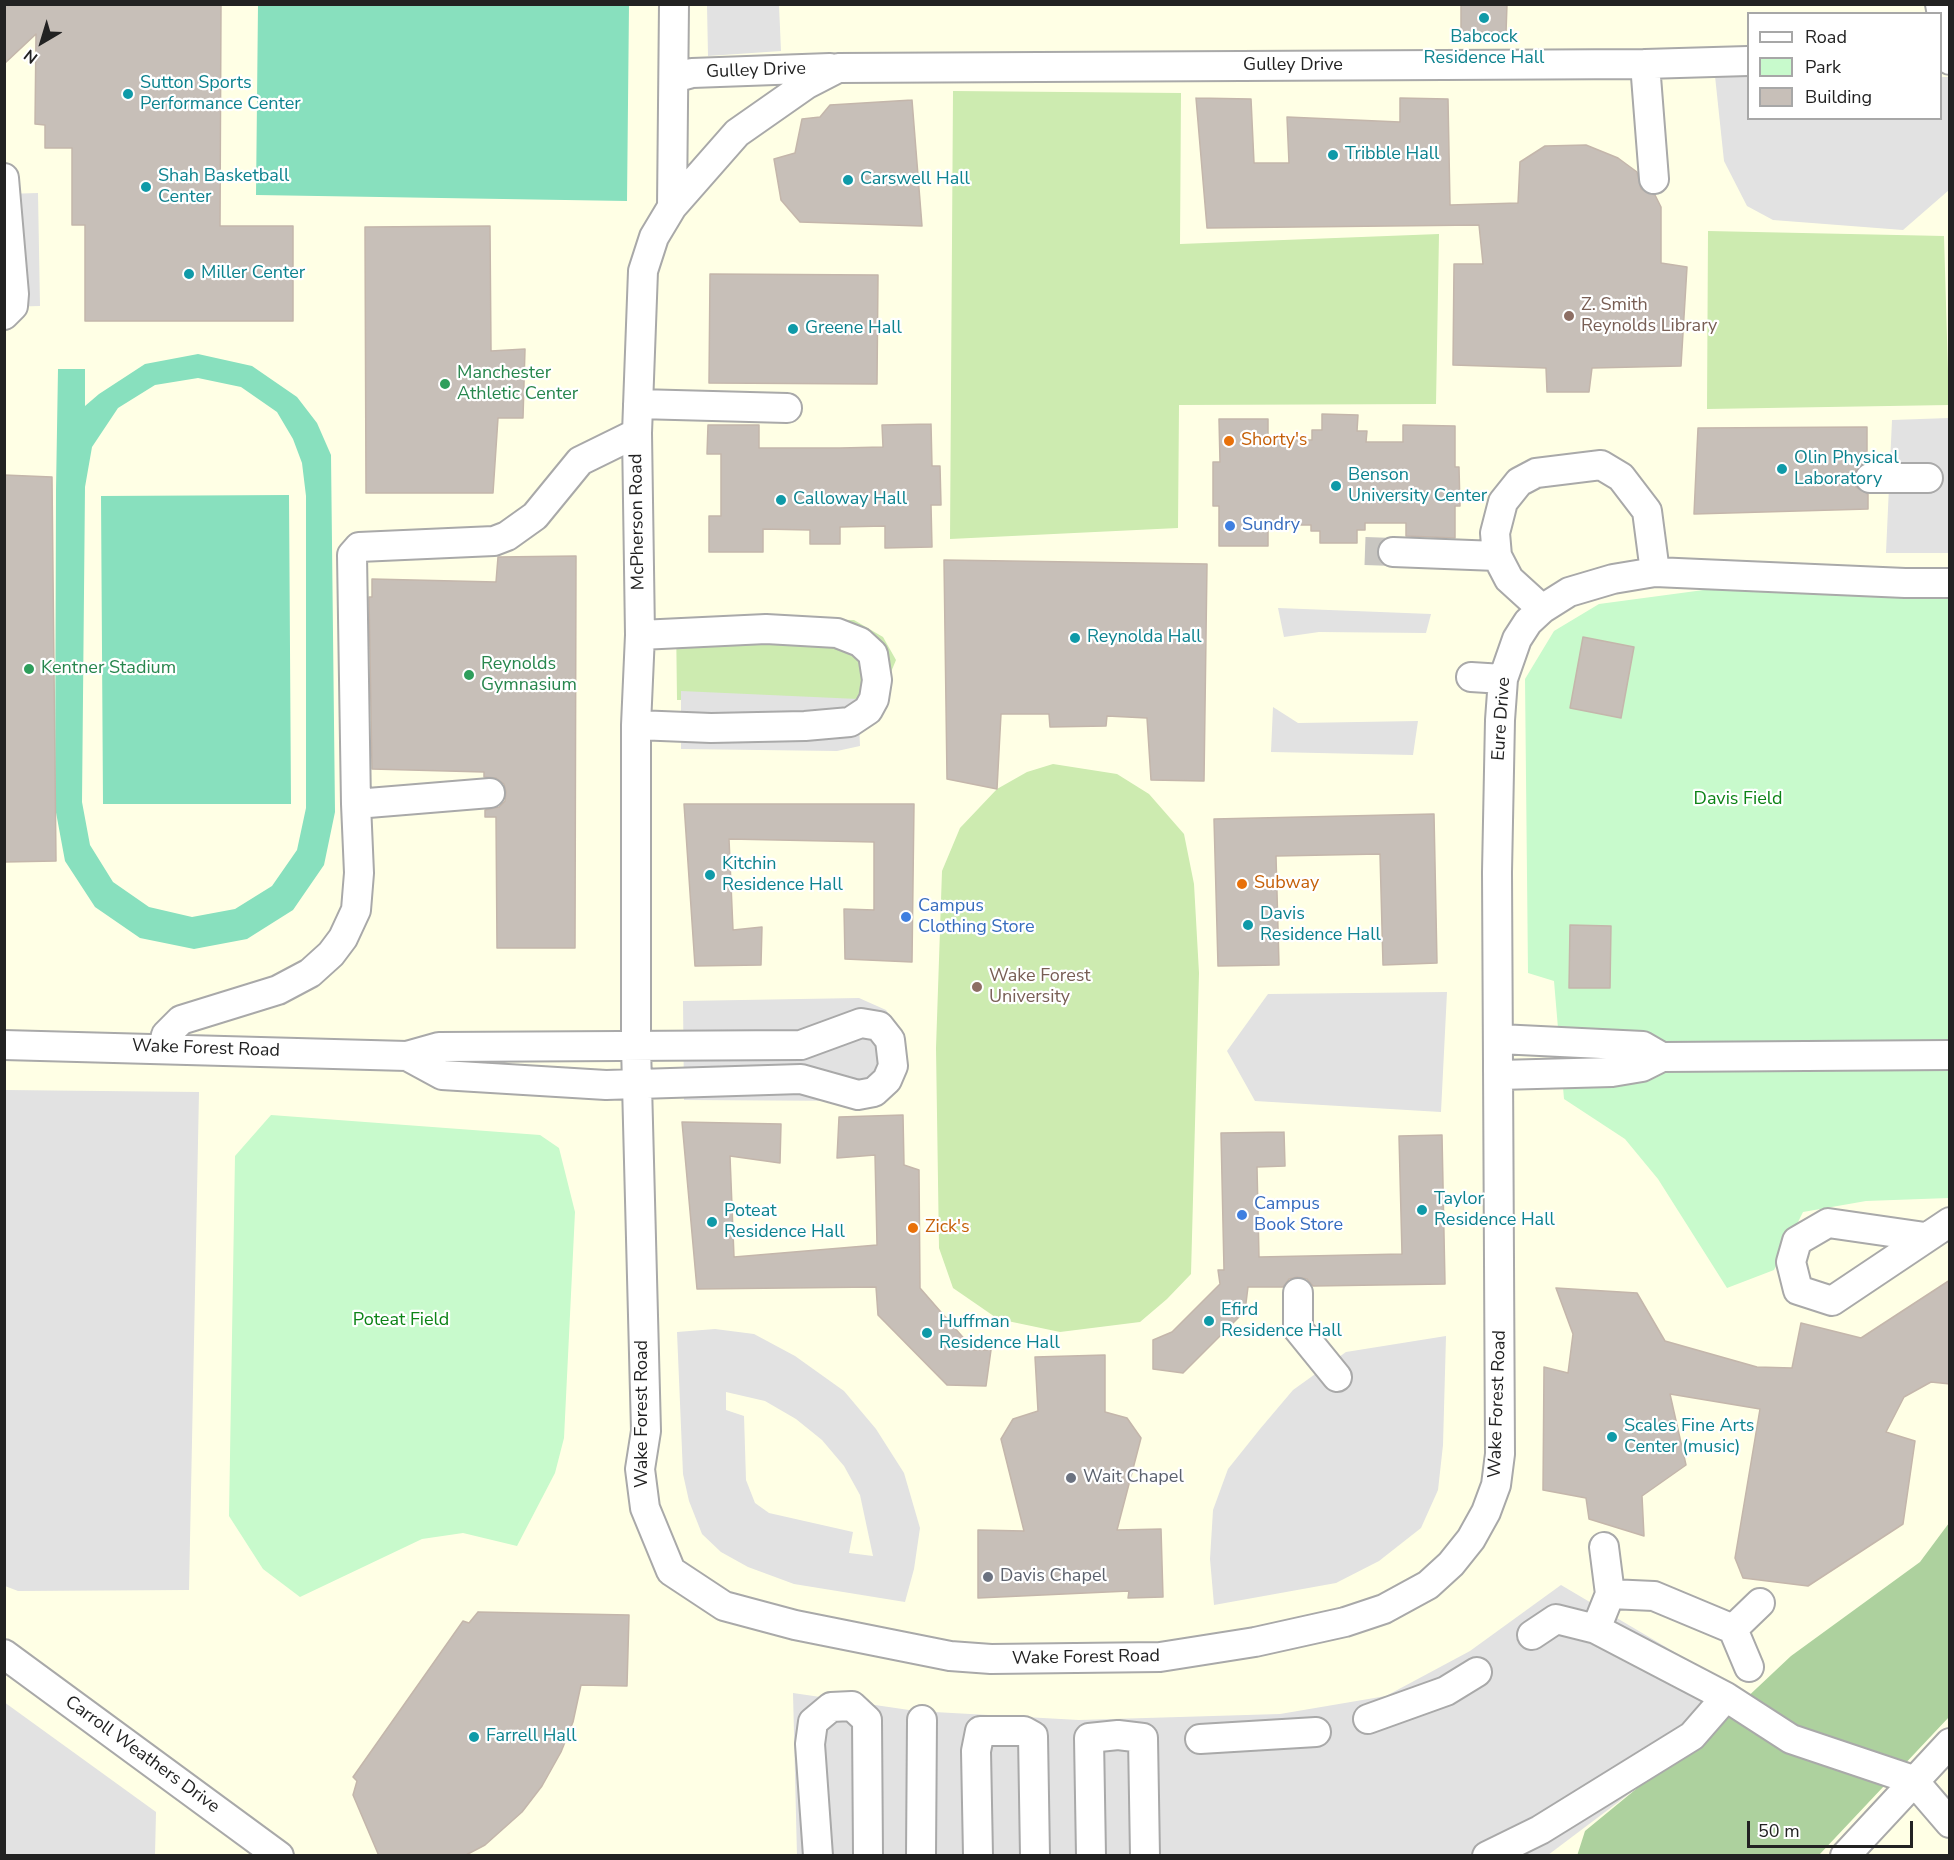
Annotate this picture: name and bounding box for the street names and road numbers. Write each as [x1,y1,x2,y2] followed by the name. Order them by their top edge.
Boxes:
[1243,55,1343,77] street label: Gulley Drive
[706,58,806,84] street label: Gulley Drive
[626,453,650,591] street label: McPherson Road
[1488,676,1516,762] street label: Eure Drive
[132,1036,280,1062] street label: Wake Forest Road
[1485,1330,1511,1478] street label: Wake Forest Road
[632,1340,654,1488] street label: Wake Forest Road
[1012,1646,1160,1670] street label: Wake Forest Road
[61,1692,223,1818] street label: Carroll Weathers Drive

